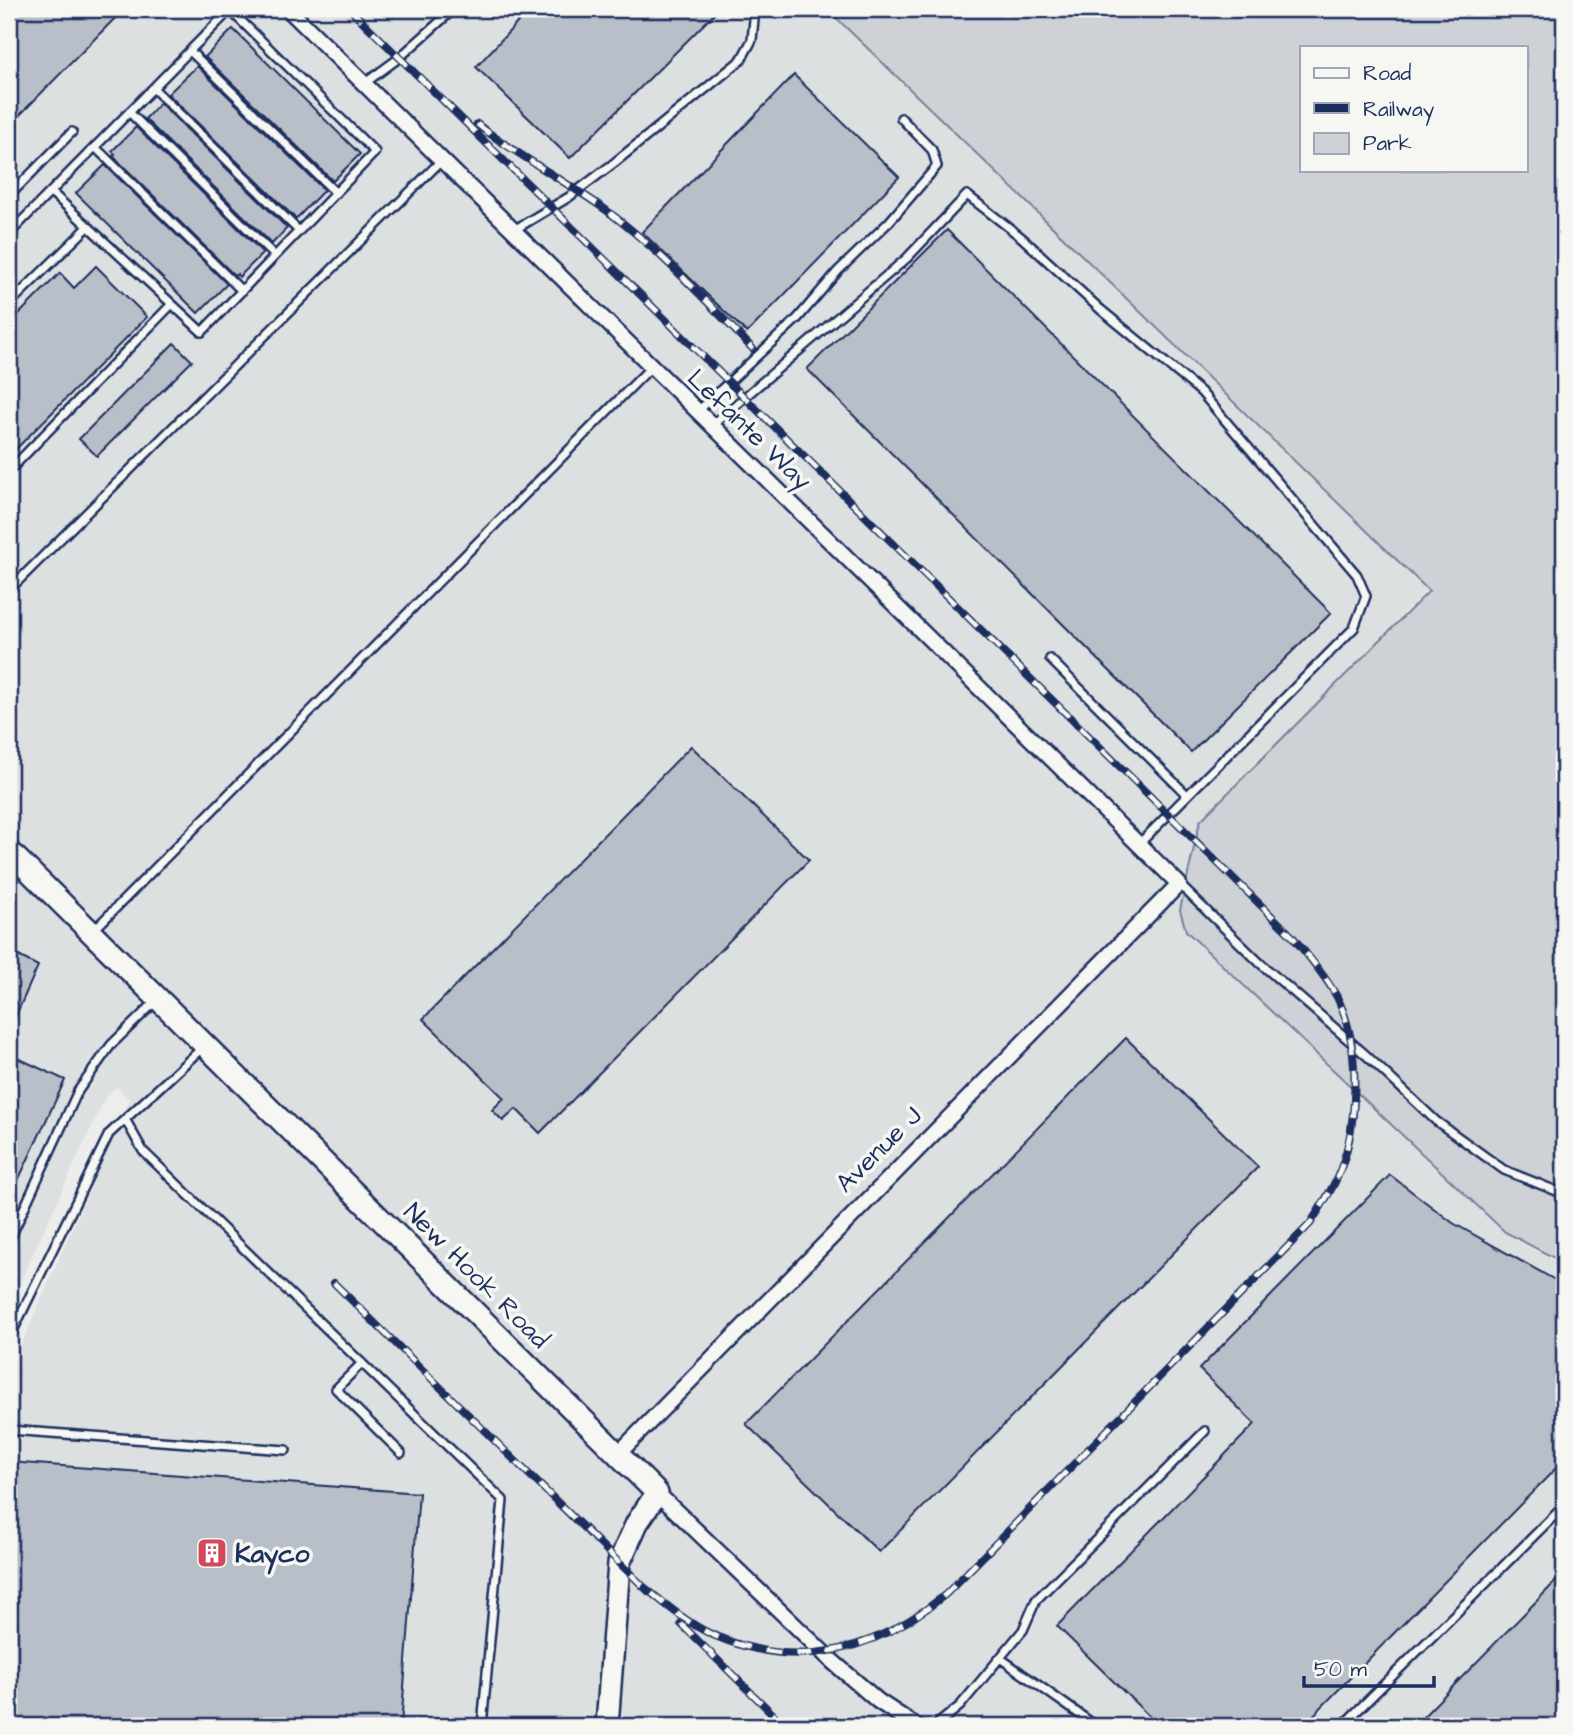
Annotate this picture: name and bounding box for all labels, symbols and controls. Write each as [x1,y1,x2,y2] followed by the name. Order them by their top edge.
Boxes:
[1300,46,1528,172] legend
[1363,59,1411,88] text: Road
[1363,95,1435,126] text: Railway
[1363,129,1412,158] text: Park
[678,361,820,500] street label: Lefante Way
[828,1098,930,1201] street label: Avenue J
[395,1195,557,1357] street label: New Hook Road
[195,1536,229,1570] building icon: Kayco
[235,1536,310,1575] place label: Kayco
[1304,1644,1433,1688] scale bar
[1314,1655,1368,1684] text: 50 m

